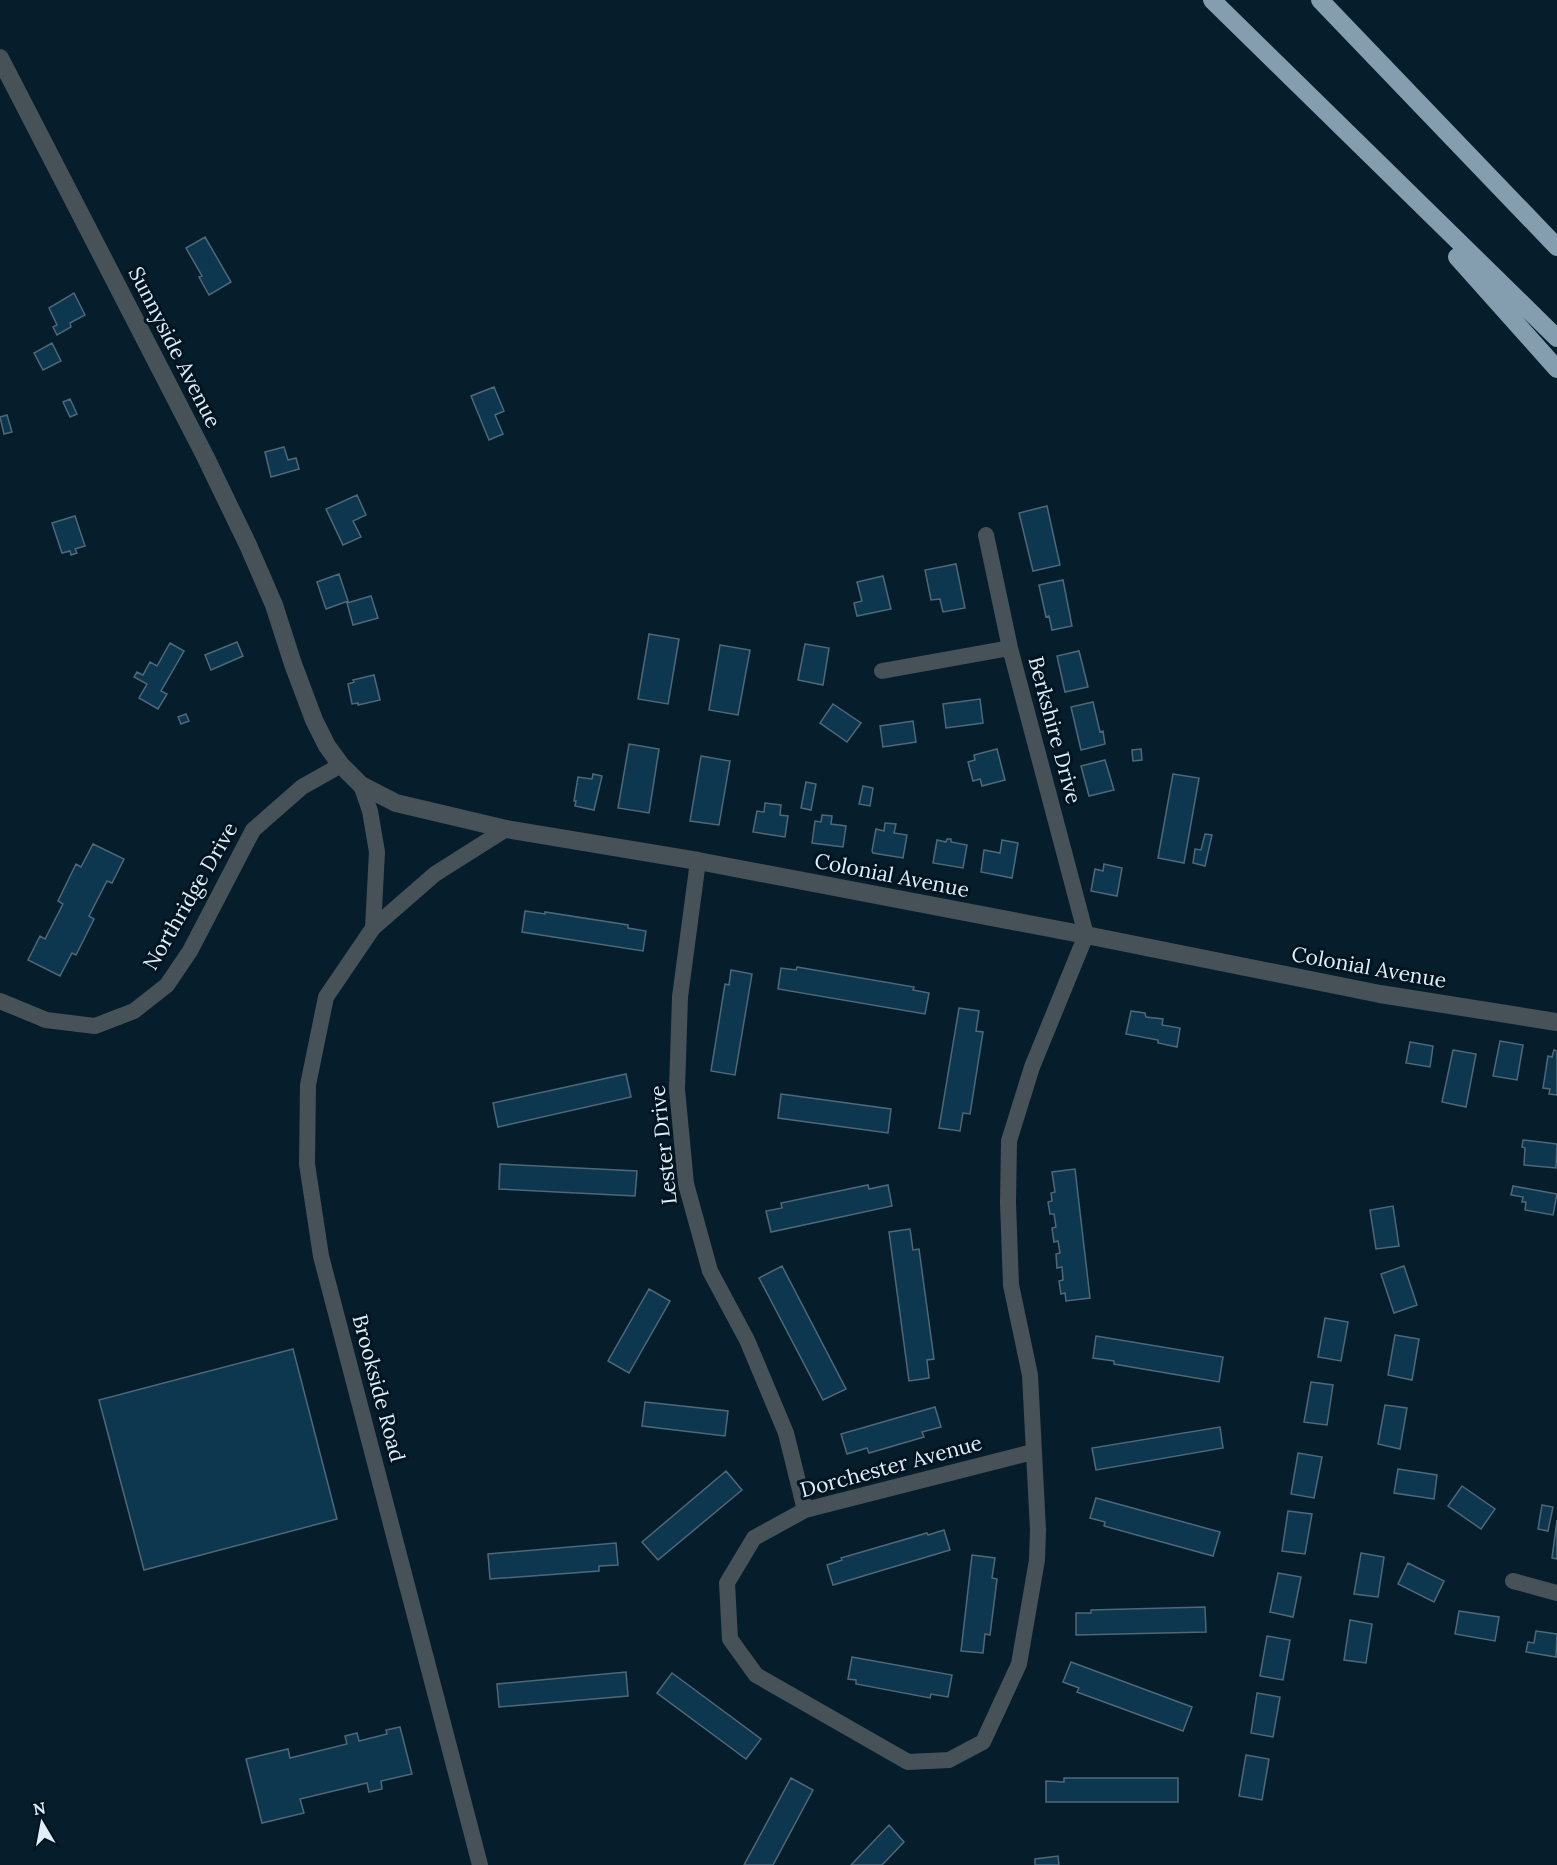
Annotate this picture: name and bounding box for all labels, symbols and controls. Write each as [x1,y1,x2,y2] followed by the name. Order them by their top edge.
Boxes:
[123,262,227,432] street label: Sunnyside Avenue
[1022,653,1088,807] street label: Berkshire Drive
[137,817,243,975] street label: Northridge Drive
[812,847,972,903] street label: Colonial Avenue
[1289,940,1449,994] street label: Colonial Avenue
[643,1084,683,1206] street label: Lester Drive
[346,1311,412,1465] street label: Brookside Road
[797,1429,985,1503] street label: Dorchester Avenue
[12,1793,72,1853] north arrow
[32,1797,47,1819] text: N

